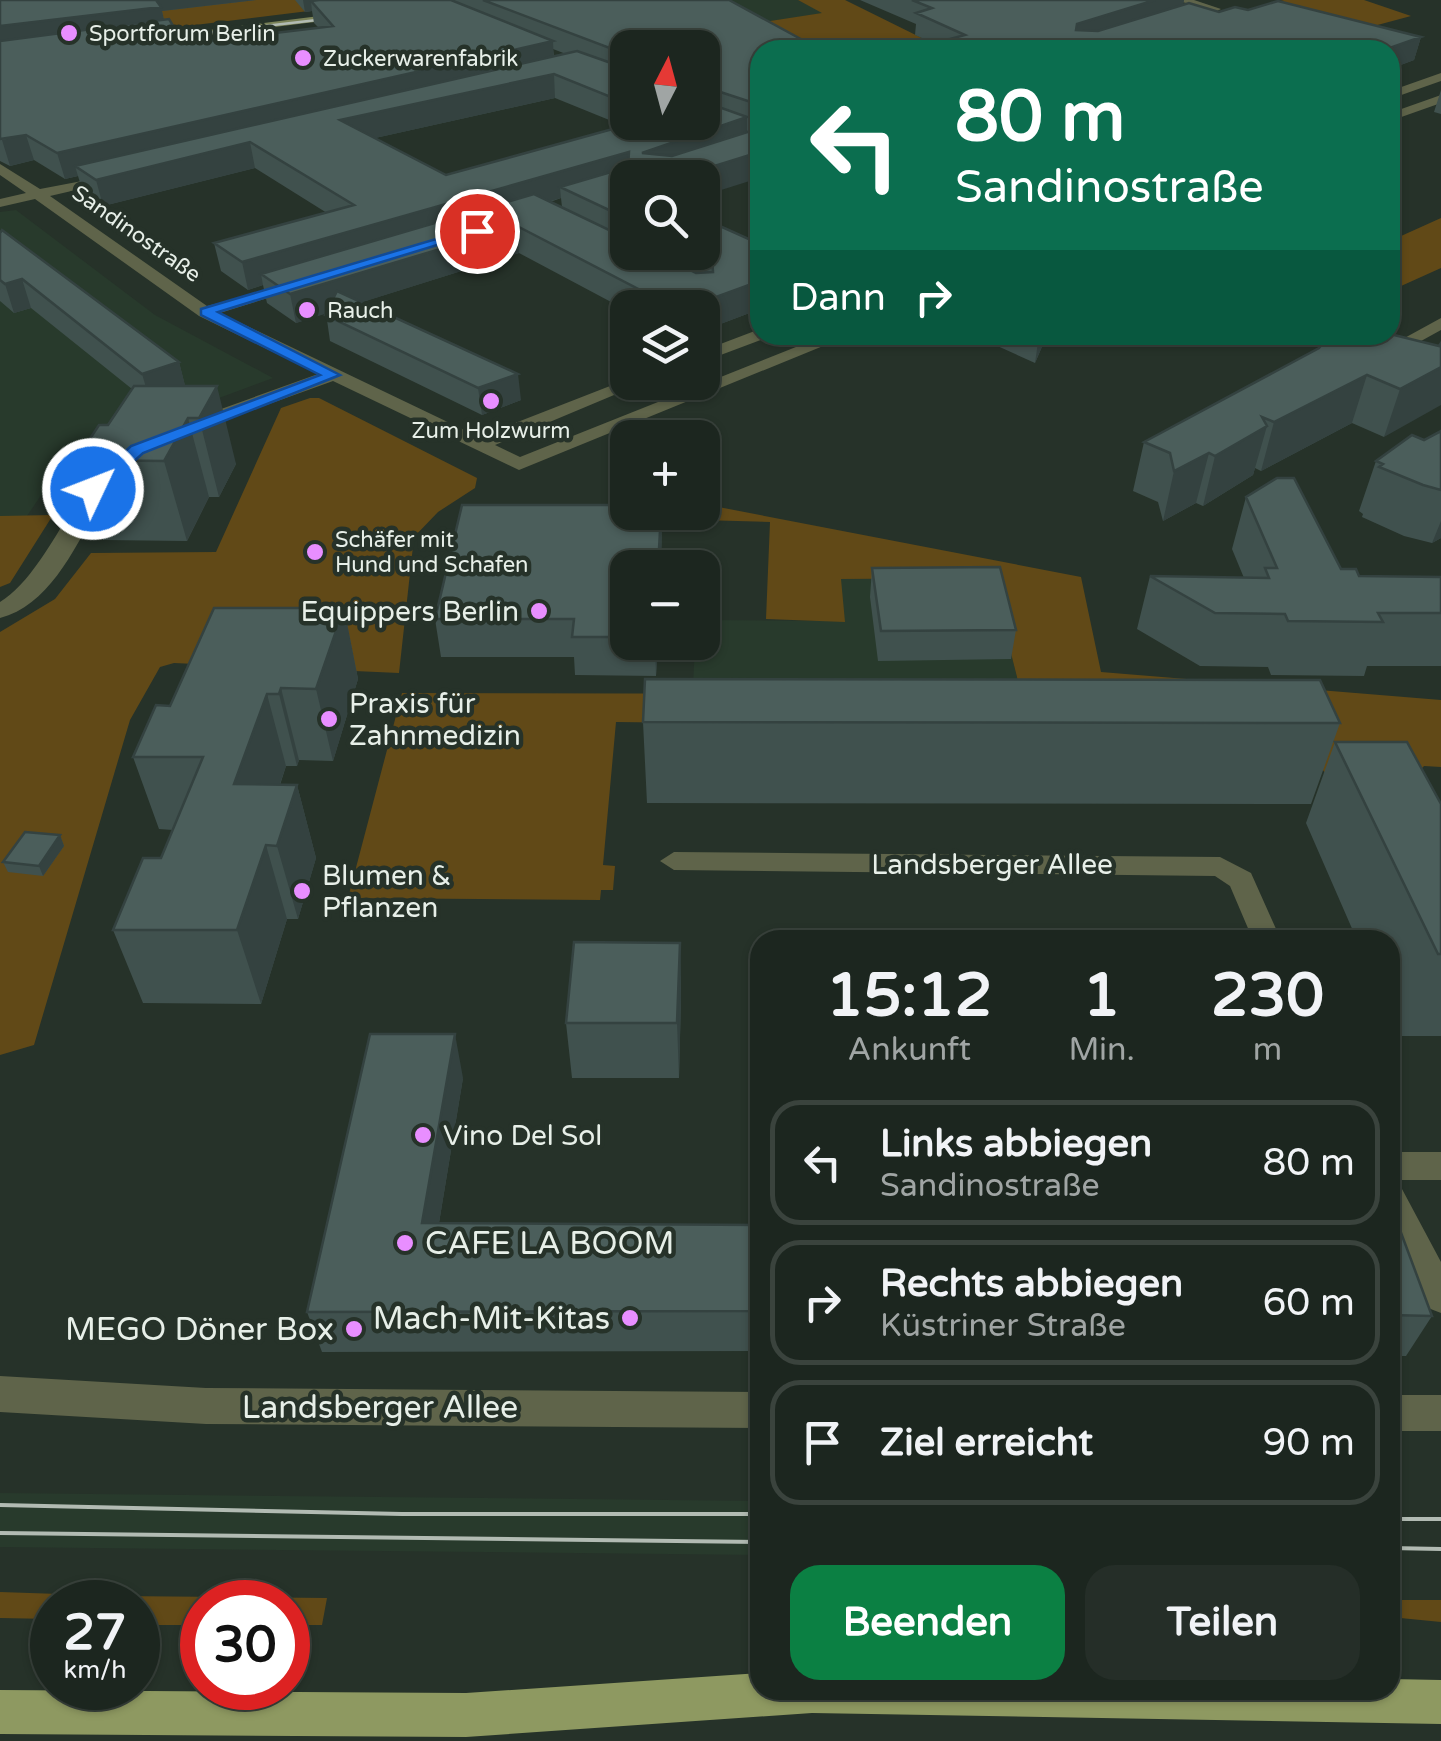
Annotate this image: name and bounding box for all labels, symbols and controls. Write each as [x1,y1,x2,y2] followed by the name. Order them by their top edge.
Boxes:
[89,21,276,47] place label: Sportforum Berlin
[58,22,80,44] marker: Sportforum Berlin
[610,30,720,140] north arrow
[610,30,720,660] map controls
[323,46,518,72] place label: Zuckerwarenfabrik
[292,47,314,69] marker: Zuckerwarenfabrik
[955,76,1125,160] text: 80 m
[790,80,920,210] icon: left
[610,160,720,270] button: search
[955,161,1264,215] text: Sandinostraße
[67,180,206,288] street label: Sandinostraße
[435,189,520,274] pin
[450,204,505,259] icon: arrive
[906,270,961,325] icon: right
[790,275,886,321] text: Dann
[610,290,720,400] button: layers
[327,298,393,324] place label: Rauch
[296,299,318,321] marker: Rauch
[480,390,502,412] marker: Zum Holzwurm
[412,418,570,444] place label: Zum Holzwurm
[610,420,720,530] button: +
[41,437,145,541] position arrow
[335,527,529,578] place label: Schäfer mit Hund und Schafen
[304,541,326,563] marker: Schäfer mit Hund und Schafen
[610,550,720,660] button: −
[300,595,519,629] place label: Equippers Berlin
[528,600,550,622] marker: Equippers Berlin
[349,687,521,753] place label: Praxis für Zahnmedizin
[318,708,340,730] marker: Praxis für Zahnmedizin
[871,848,1113,882] street label: Landsberger Allee
[322,859,452,925] place label: Blumen & Pflanzen
[291,880,313,902] marker: Blumen & Pflanzen
[826,960,992,1032] text: 15:12
[1083,960,1120,1032] text: 1
[1211,960,1324,1032] text: 230
[848,1031,971,1069] text: Ankunft
[1068,1031,1135,1069] text: Min.
[1253,1031,1282,1069] text: m
[443,1119,602,1153] place label: Vino Del Sol
[880,1121,1152,1167] text: Links abbiegen
[412,1124,434,1146] marker: Vino Del Sol
[795,1135,850,1190] icon: left
[1263,1140,1355,1186] text: 80 m
[880,1167,1100,1205] text: Sandinostraße
[425,1225,674,1263] place label: CAFE LA BOOM
[394,1232,416,1254] marker: CAFE LA BOOM
[880,1261,1183,1307] text: Rechts abbiegen
[795,1275,850,1330] icon: right
[1263,1280,1355,1326] text: 60 m
[373,1300,610,1338] place label: Mach-Mit-Kitas
[619,1307,641,1329] marker: Mach-Mit-Kitas
[880,1307,1126,1345] text: Küstriner Straße
[65,1311,334,1349] place label: MEGO Döner Box
[343,1318,365,1340] marker: MEGO Döner Box
[242,1389,518,1427] street label: Landsberger Allee
[795,1415,850,1470] icon: arrive
[880,1420,1093,1466] text: Ziel erreicht
[1263,1420,1355,1466] text: 90 m
[790,1565,1065,1680] button: Beenden
[1085,1565,1360,1680] button: Teilen
[180,1580,310,1710] speed limit sign: 30
[64,1603,126,1663] text: 27
[64,1655,126,1685] text: km/h

